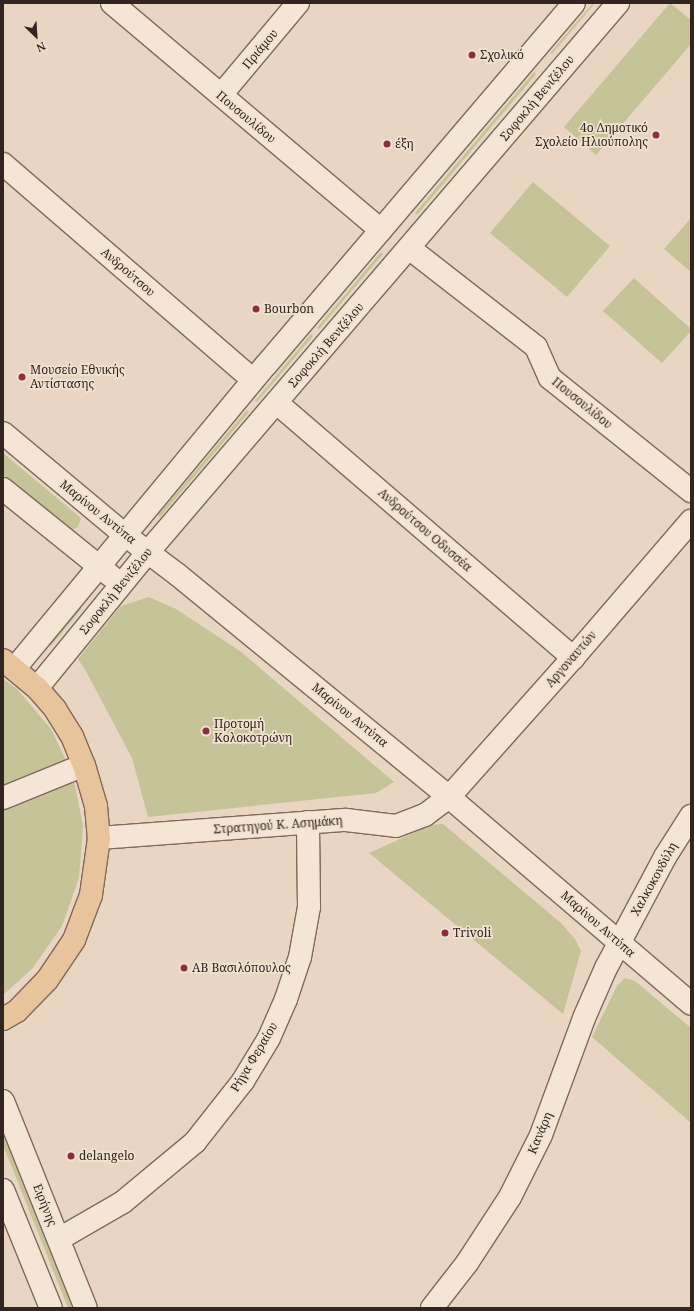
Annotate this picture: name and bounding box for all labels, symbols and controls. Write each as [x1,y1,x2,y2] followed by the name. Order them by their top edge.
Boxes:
[16,16,56,56] north arrow
[239,26,281,72] street label: Πριάμου
[34,39,48,56] text: N
[480,48,524,62] place label: Σχολικό
[467,50,477,60] marker: Σχολικό
[497,52,577,144] street label: Σοφοκλή Βενιζέλου
[213,88,279,146] street label: Πουσουλίδου
[535,121,648,149] place label: 4ο Δημοτικό Σχολείο Ηλιούπολης
[651,130,661,140] marker: 4ο Δημοτικό Σχολείο Ηλιούπολης
[395,137,414,151] place label: έξη
[382,139,392,149] marker: έξη
[98,245,158,299] street label: Ανδρούτσου
[285,300,367,390] street label: Σοφοκλή Βενιζέλου
[264,302,314,316] place label: Bourbon
[251,304,261,314] marker: Bourbon
[30,363,125,391] place label: Μουσείο Εθνικής Αντίστασης
[17,372,27,382] marker: Μουσείο Εθνικής Αντίστασης
[549,374,615,432] street label: Πουσουλίδου
[57,477,139,547] street label: Μαρίνου Αντύπα
[375,485,475,575] street label: Ανδρούτσου Οδυσσέα
[77,545,155,637] street label: Σοφοκλή Βενιζέλου
[543,628,599,690] street label: Αργοναυτών
[309,680,391,750] street label: Μαρίνου Αντύπα
[214,717,292,745] place label: Προτομή Κολοκοτρώνη
[201,726,211,736] marker: Προτομή Κολοκοτρώνη
[213,813,343,837] street label: Στρατηγού Κ. Ασημάκη
[628,840,680,918] street label: Χαλκοκονδύλη
[558,888,638,960] street label: Μαρίνου Αντύπα
[453,926,491,940] place label: Trivoli
[440,928,450,938] marker: Trivoli
[192,961,291,975] place label: ΑΒ Βασιλόπουλος
[179,963,189,973] marker: ΑΒ Βασιλόπουλος
[228,1020,280,1094] street label: Ρήγα Φεραίου
[525,1110,555,1156] street label: Κανάρη
[79,1149,135,1163] place label: delangelo
[66,1151,76,1161] marker: delangelo
[30,1182,60,1228] street label: Ειρήνης

